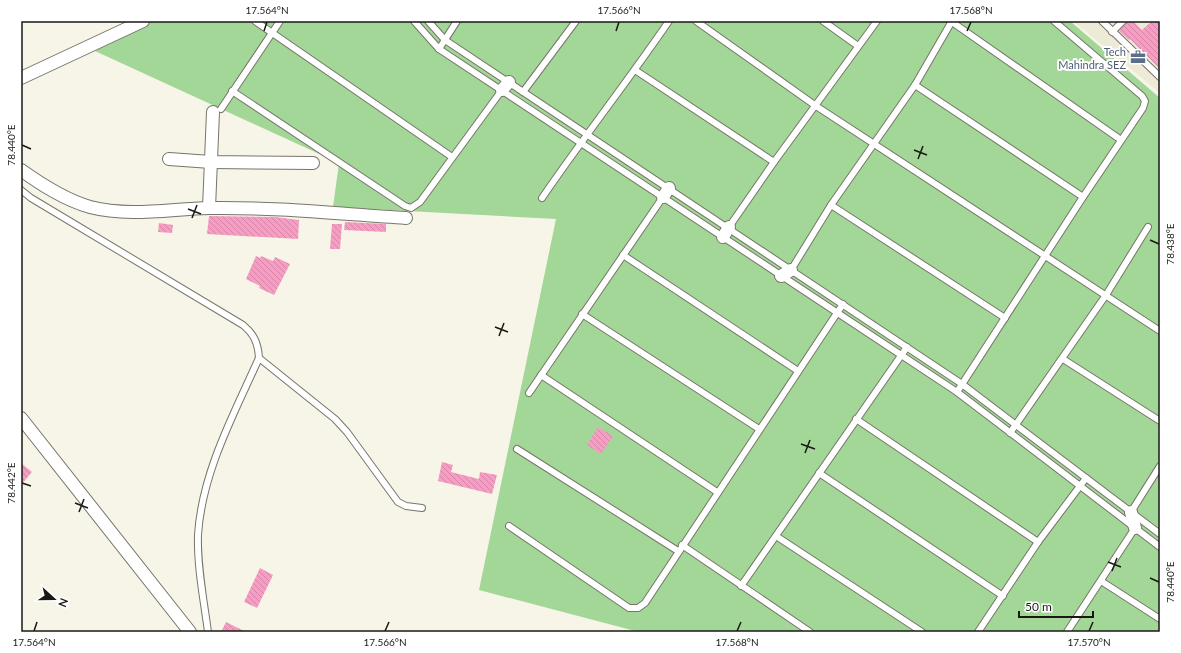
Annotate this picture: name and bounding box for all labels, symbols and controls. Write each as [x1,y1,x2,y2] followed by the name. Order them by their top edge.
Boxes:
[245,4,289,16] text: 17.564°N
[597,4,641,16] text: 17.566°N
[949,4,993,16] text: 17.568°N
[1058,45,1126,71] place label: Tech Mahindra SEZ
[1129,48,1147,66] office icon: Tech Mahindra SEZ
[5,124,17,166] text: 78.440°E
[1164,223,1176,265] text: 78.438°E
[5,462,17,504] text: 78.442°E
[1164,561,1176,603] text: 78.440°E
[34,579,74,619] north arrow
[1019,593,1093,619] scale bar
[56,596,71,609] text: N
[1025,599,1052,614] text: 50 m
[12,636,56,648] text: 17.564°N
[363,636,407,648] text: 17.566°N
[715,636,759,648] text: 17.568°N
[1067,636,1111,648] text: 17.570°N

